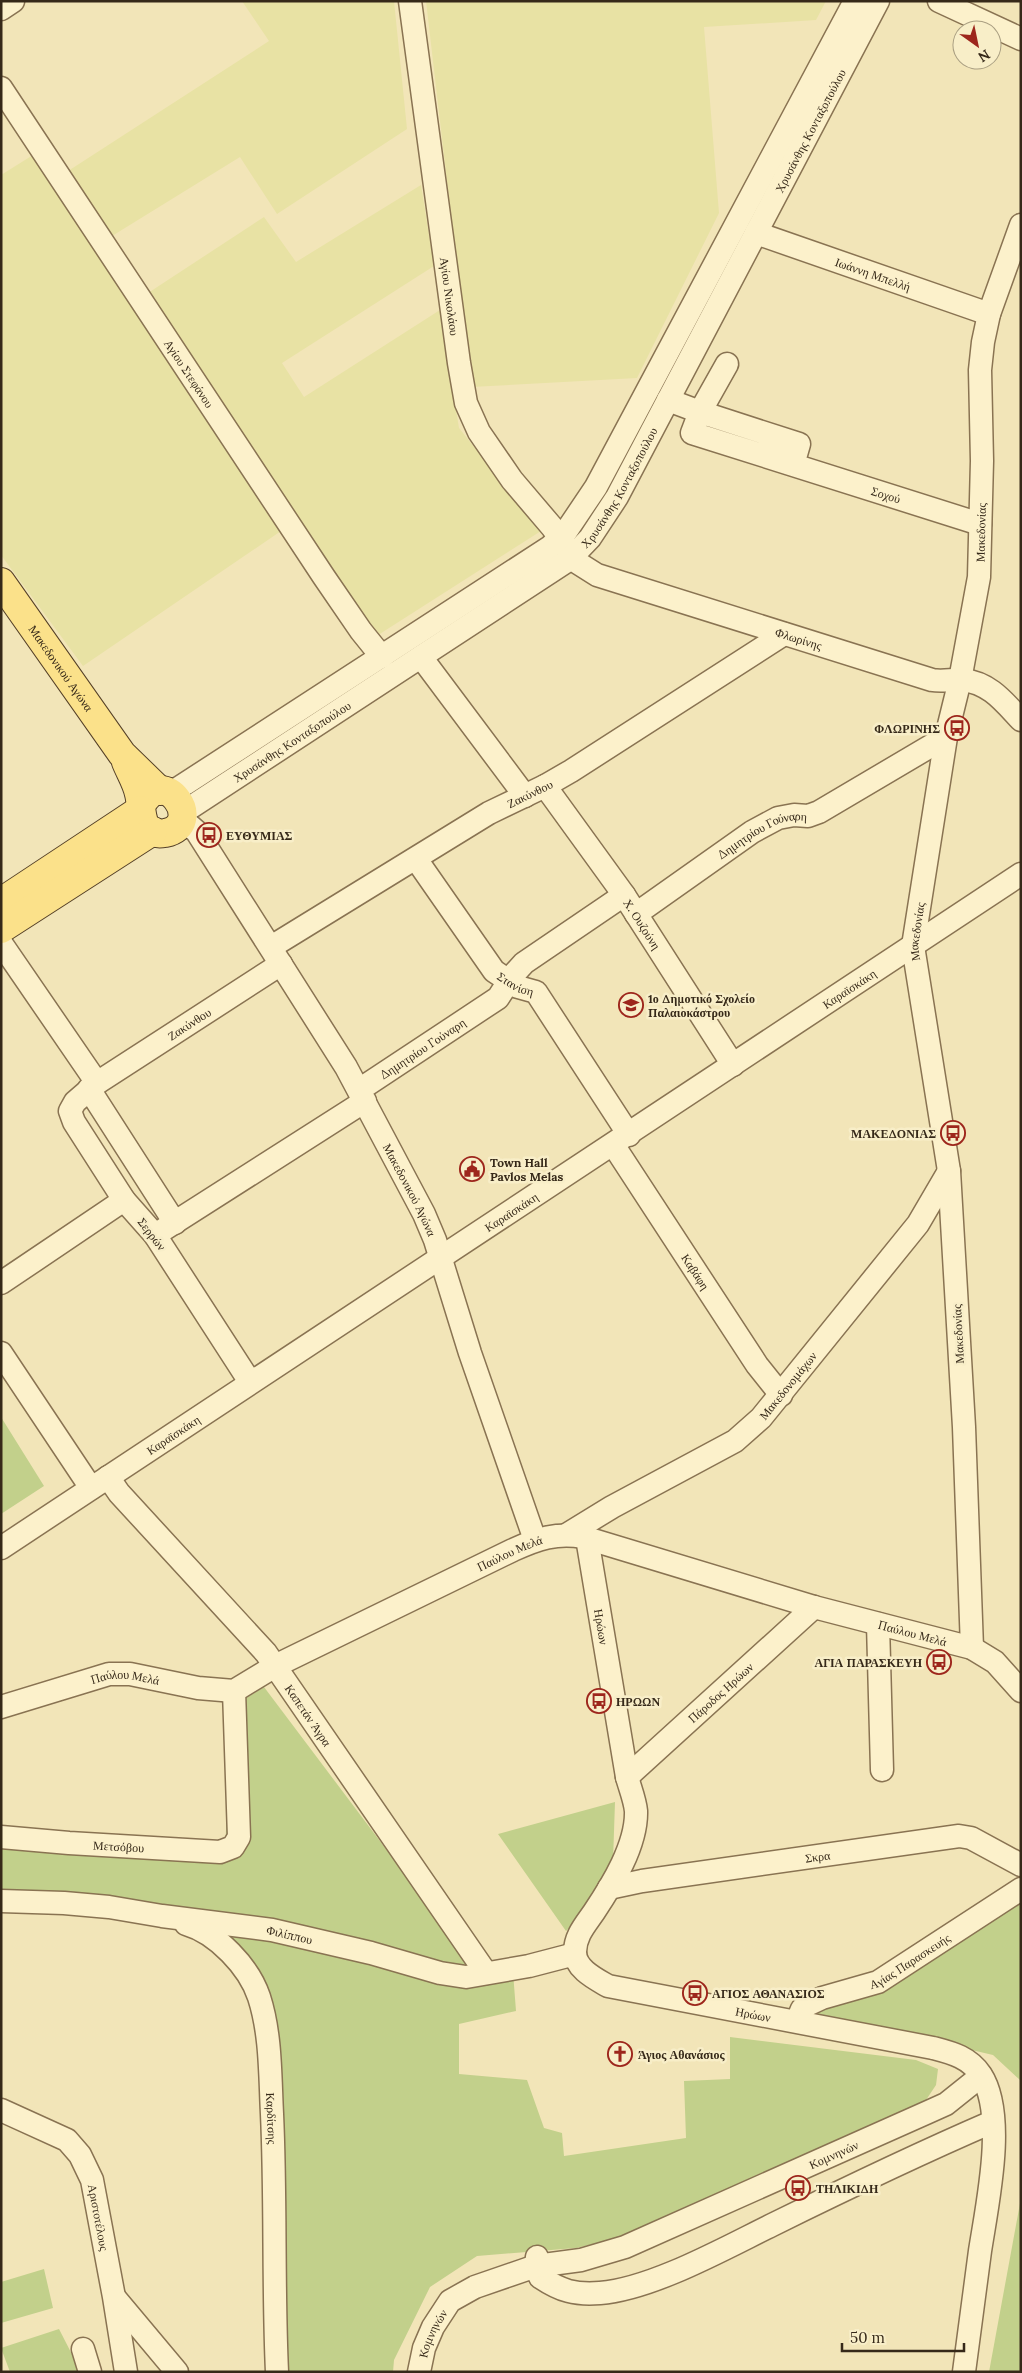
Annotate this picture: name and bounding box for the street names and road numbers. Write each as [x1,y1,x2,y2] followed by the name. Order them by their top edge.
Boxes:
[771,66,849,195] street label: Χρυσάνθης Κονταξοπούλου
[833,254,913,294] street label: Ιωάννη Μπελλή
[437,256,463,337] street label: Αγίου Νικολάου
[162,336,217,410] street label: Αγίου Στεφάνου
[577,424,660,551] street label: Χρυσάνθης Κονταξοπούλου
[870,483,903,506] street label: Σοχού
[972,502,988,562] street label: Μακεδονίας
[26,622,97,715] street label: Μακεδονικού Αγώνα
[774,624,824,653] street label: Φλωρίνης
[230,697,353,785] street label: Χρυσάνθης Κονταξοπούλου
[504,776,555,811] street label: Ζακύνθου
[714,807,808,862] street label: Δημητρίου Γούναρη
[621,896,664,952] street label: Χ. Ουζούνη
[905,901,927,962] street label: Μακεδονίας
[819,965,879,1011] street label: Καραϊσκάκη
[495,968,536,999] street label: Στανίση
[164,1004,214,1043] street label: Ζακύνθου
[377,1014,468,1082] street label: Δημητρίου Γούναρη
[380,1141,440,1239] street label: Μακεδονικού Αγώνα
[481,1189,541,1235] street label: Καραϊσκάκη
[135,1215,170,1254] street label: Σερρών
[679,1251,713,1293] street label: Καβάφη
[949,1304,967,1364] street label: Μακεδονίας
[755,1348,820,1422] street label: Μακεδονομάχων
[143,1411,203,1458] street label: Καραϊσκάκη
[474,1531,545,1574] street label: Παύλου Μελά
[591,1608,612,1646] street label: Ηρώων
[877,1617,949,1649] street label: Παύλου Μελά
[685,1658,756,1726] street label: Πάροδος Ηρώων
[89,1666,162,1688] street label: Παύλου Μελά
[282,1681,336,1749] street label: Καπετάν Άγρα
[93,1837,145,1855] street label: Μετσόβου
[804,1847,832,1865] street label: Σκρα
[266,1922,314,1947] street label: Φιλίππου
[868,1930,953,1992] street label: Αγίας Παρασκευής
[734,2003,773,2025] street label: Ηρώων
[264,2092,281,2145] street label: Καρδίτσης
[806,2136,861,2172] street label: Κομνηνών
[85,2183,113,2252] street label: Αριστοτέλους
[415,2306,450,2359] street label: Κομνηνών

